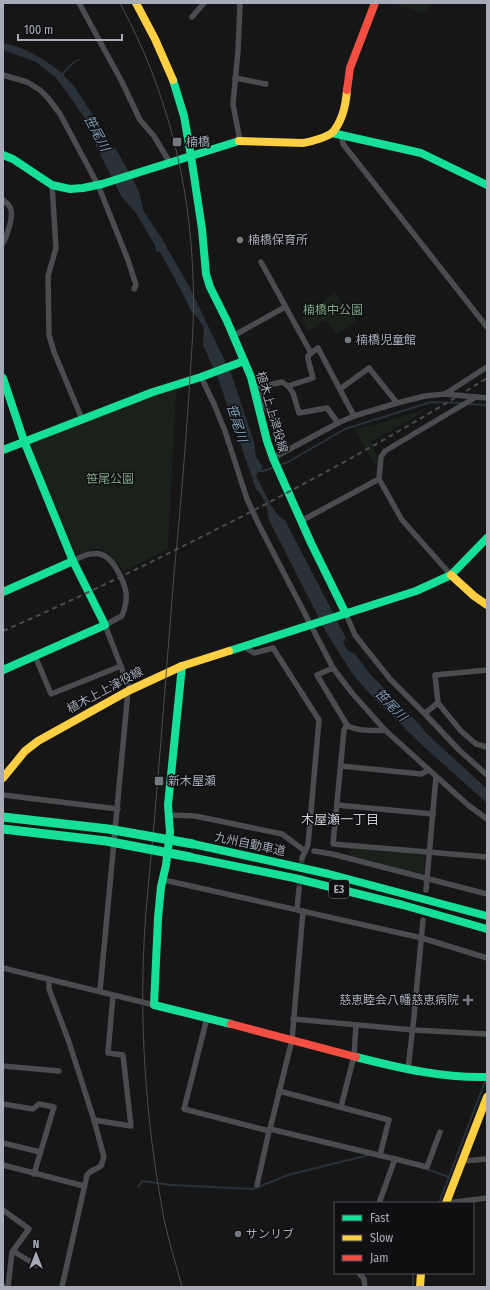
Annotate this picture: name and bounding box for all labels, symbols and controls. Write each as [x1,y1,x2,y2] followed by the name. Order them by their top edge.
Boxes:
[18,16,122,42] scale bar
[24,23,53,37] text: 100 m
[81,112,114,155] water label: 笹尾川
[186,135,210,149] place label: 楠橋
[171,136,183,148] marker: 楠橋
[248,233,308,247] place label: 楠橋保育所
[235,235,245,245] marker: 楠橋保育所
[303,303,363,317] park label: 楠橋中公園
[356,333,416,347] place label: 楠橋児童館
[343,335,353,345] marker: 楠橋児童館
[254,370,290,454] street label: 植木上上津役線
[224,402,251,446] water label: 笹尾川
[86,472,134,486] park label: 笹尾公園
[65,664,145,716] street label: 植木上上津役線
[372,686,411,726] water label: 笹尾川
[168,774,216,788] place label: 新木屋瀬
[153,775,165,787] marker: 新木屋瀬
[301,812,379,827] district label: 木屋瀬一丁目
[213,830,287,858] street label: 九州自動車道
[329,880,349,898] road number: E3
[339,993,459,1007] place label: 慈恵睦会八幡慈恵病院
[462,994,474,1006] marker: 慈恵睦会八幡慈恵病院
[334,1202,474,1274] legend
[370,1211,389,1225] text: Fast
[246,1227,294,1241] place label: サンリブ
[233,1229,243,1239] marker: サンリブ
[370,1231,393,1245] text: Slow
[16,1234,56,1274] north arrow
[33,1238,39,1251] text: N
[370,1251,388,1265] text: Jam

